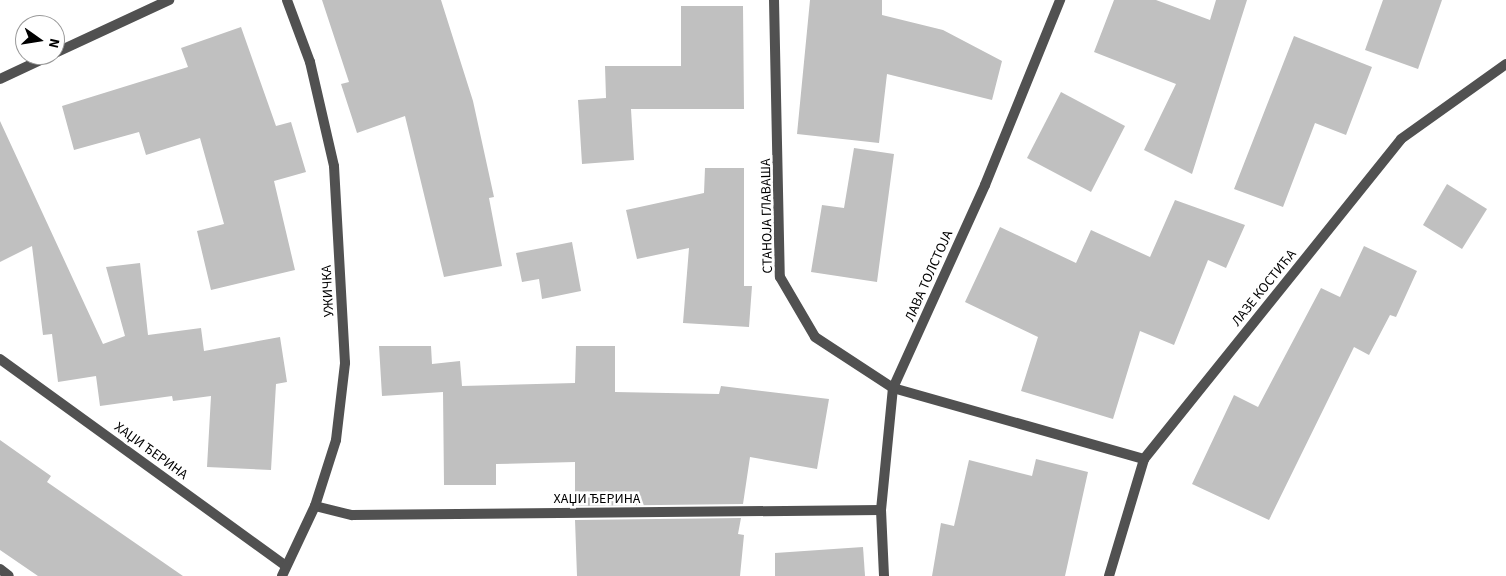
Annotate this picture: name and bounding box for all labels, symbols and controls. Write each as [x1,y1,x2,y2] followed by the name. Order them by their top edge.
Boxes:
[15,15,65,65] north arrow
[43,36,64,50] text: N
[758,158,776,274] street label: СТАНОЈА ГЛАВАША
[901,228,957,324] street label: ЛАВА ТОЛСТОЈА
[1228,246,1300,330] street label: ЛАЗЕ КОСТИЋА
[318,265,338,317] street label: УЖИЧКА
[111,419,191,483] street label: ХАЏИ ЂЕРИНА
[554,491,640,507] street label: ХАЏИ ЂЕРИНА

